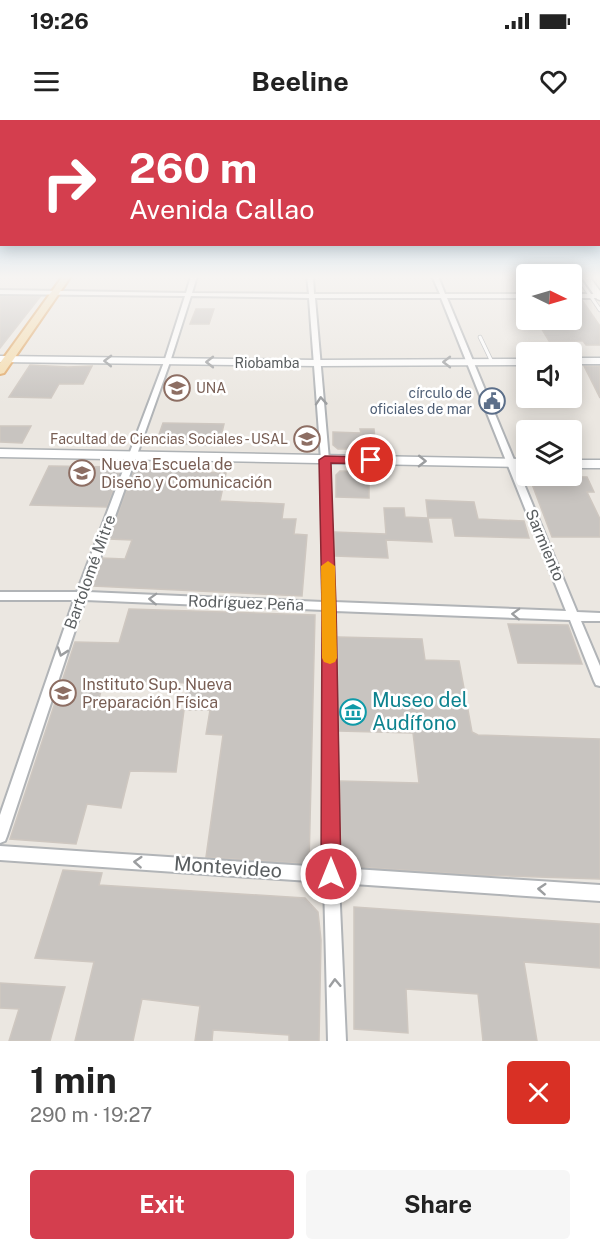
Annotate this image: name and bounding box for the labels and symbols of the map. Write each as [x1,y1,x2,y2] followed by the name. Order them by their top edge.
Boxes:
[516,264,582,330] north arrow
[104,355,113,367] one-way arrow
[235,355,299,371] street label: Riobamba
[206,356,215,368] one-way arrow
[443,356,452,368] one-way arrow
[162,373,192,403] school or university icon: UNA
[196,380,226,396] place label: UNA
[370,385,472,417] place label: círculo de oficiales de mar
[477,386,507,416] public building icon: círculo de oficiales de mar
[314,397,327,406] one-way arrow
[292,424,322,454] school or university icon: Facultad de Ciencias Sociales - USAL
[50,431,288,447] place label: Facultad de Ciencias Sociales - USAL
[345,434,396,485] pin
[101,455,272,492] place label: Nueva Escuela de Diseño y Comunicación
[417,455,426,467] one-way arrow
[67,458,97,488] school or university icon: Nueva Escuela de Diseño y Comunicación
[521,506,569,584] street label: Sarmiento
[60,512,120,632] street label: Bartolomé Mitre
[188,591,304,615] street label: Rodríguez Peña
[149,593,158,606] one-way arrow
[511,607,520,620] one-way arrow
[57,646,70,657] one-way arrow
[82,675,232,712] place label: Instituto Sup. Nueva Preparación Física
[48,678,78,708] school or university icon: Instituto Sup. Nueva Preparación Física
[372,688,468,735] place label: Museo del Audífono
[338,697,368,727] museum icon: Museo del Audífono
[299,842,363,906] position arrow
[173,851,283,883] street label: Montevideo
[133,855,142,868] one-way arrow
[537,883,546,896] one-way arrow
[328,978,341,987] one-way arrow

